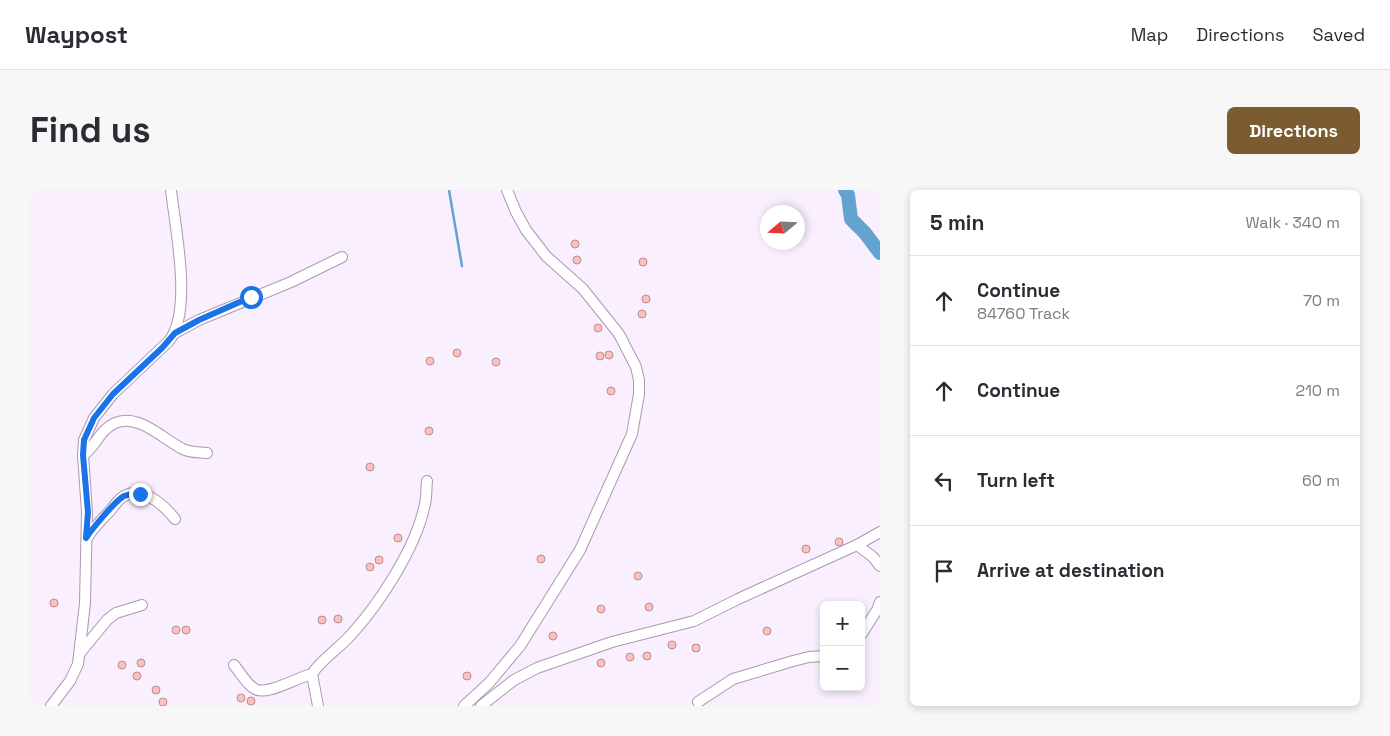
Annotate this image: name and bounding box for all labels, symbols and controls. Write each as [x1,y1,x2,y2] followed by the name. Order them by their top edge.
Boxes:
[25,19,128,50] text: Waypost
[1131,23,1168,46] text: Map
[1196,23,1285,46] text: Directions
[1313,23,1365,46] text: Saved
[1227,107,1360,154] button: Directions
[30,108,151,152] text: Find us
[760,205,805,250] north arrow
[930,209,984,236] text: 5 min
[1245,212,1340,233] text: Walk · 340 m
[977,278,1060,303] text: Continue
[240,286,263,309] route start
[930,287,958,315] icon: ahead
[1303,290,1340,311] text: 70 m
[977,303,1070,324] text: 84760 Track
[930,377,958,405] icon: ahead
[977,378,1060,403] text: Continue
[1296,380,1340,401] text: 210 m
[930,467,958,495] icon: left
[977,468,1055,493] text: Turn left
[1302,470,1340,491] text: 60 m
[129,483,152,506] route end
[930,557,958,585] icon: arrive
[977,558,1165,583] text: Arrive at destination
[820,601,865,691] map controls
[820,601,865,646] button: +
[820,646,865,691] button: −

